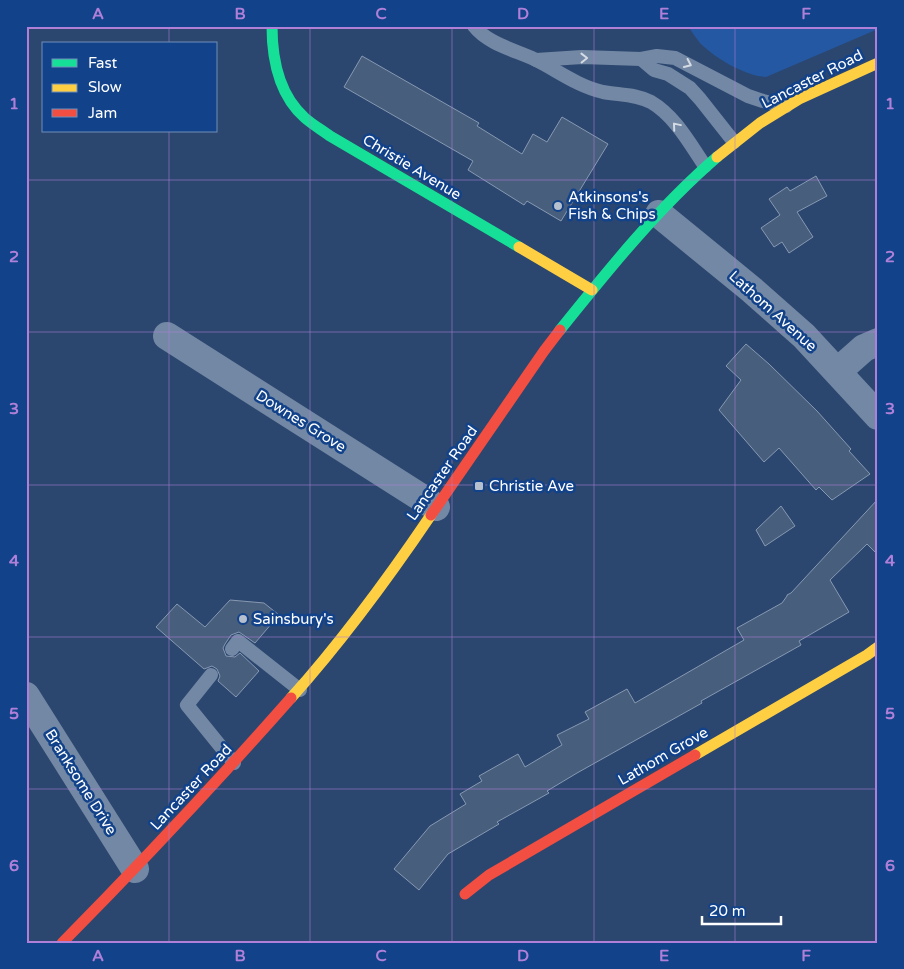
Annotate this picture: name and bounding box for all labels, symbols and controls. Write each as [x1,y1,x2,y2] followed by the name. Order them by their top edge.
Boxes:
[92,4,104,24] text: A
[234,4,246,24] text: B
[375,4,387,24] text: C
[517,4,529,24] text: D
[659,4,669,24] text: E
[801,4,811,24] text: F
[42,42,218,132] legend
[758,46,866,112] street label: Lancaster Road
[580,52,588,63] one-way arrow
[88,54,118,72] text: Fast
[683,57,692,68] one-way arrow
[88,78,122,96] text: Slow
[9,94,19,114] text: 1
[885,94,895,114] text: 1
[88,104,117,122] text: Jam
[673,123,682,132] one-way arrow
[359,131,465,203] street label: Christie Avenue
[568,188,656,223] place label: Atkinsons's Fish & Chips
[552,200,564,212] marker: Atkinsons's Fish & Chips
[9,247,19,267] text: 2
[885,247,895,267] text: 2
[725,267,821,355] street label: Lathom Avenue
[253,386,349,456] street label: Downes Grove
[9,399,19,419] text: 3
[885,399,895,419] text: 3
[403,422,481,524] street label: Lancaster Road
[489,477,574,495] place label: Christie Ave
[473,480,485,492] marker: Christie Ave
[9,551,19,571] text: 4
[885,551,895,571] text: 4
[253,610,334,628] place label: Sainsbury's
[237,613,249,625] marker: Sainsbury's
[9,704,19,724] text: 5
[885,704,895,724] text: 5
[615,723,711,789] street label: Lathom Grove
[41,726,121,838] street label: Branksome Drive
[146,740,236,834] street label: Lancaster Road
[9,856,19,876] text: 6
[885,856,895,876] text: 6
[702,894,780,926] scale bar
[709,902,746,920] text: 20 m
[92,946,104,966] text: A
[234,946,246,966] text: B
[375,946,387,966] text: C
[517,946,529,966] text: D
[659,946,669,966] text: E
[801,946,811,966] text: F

